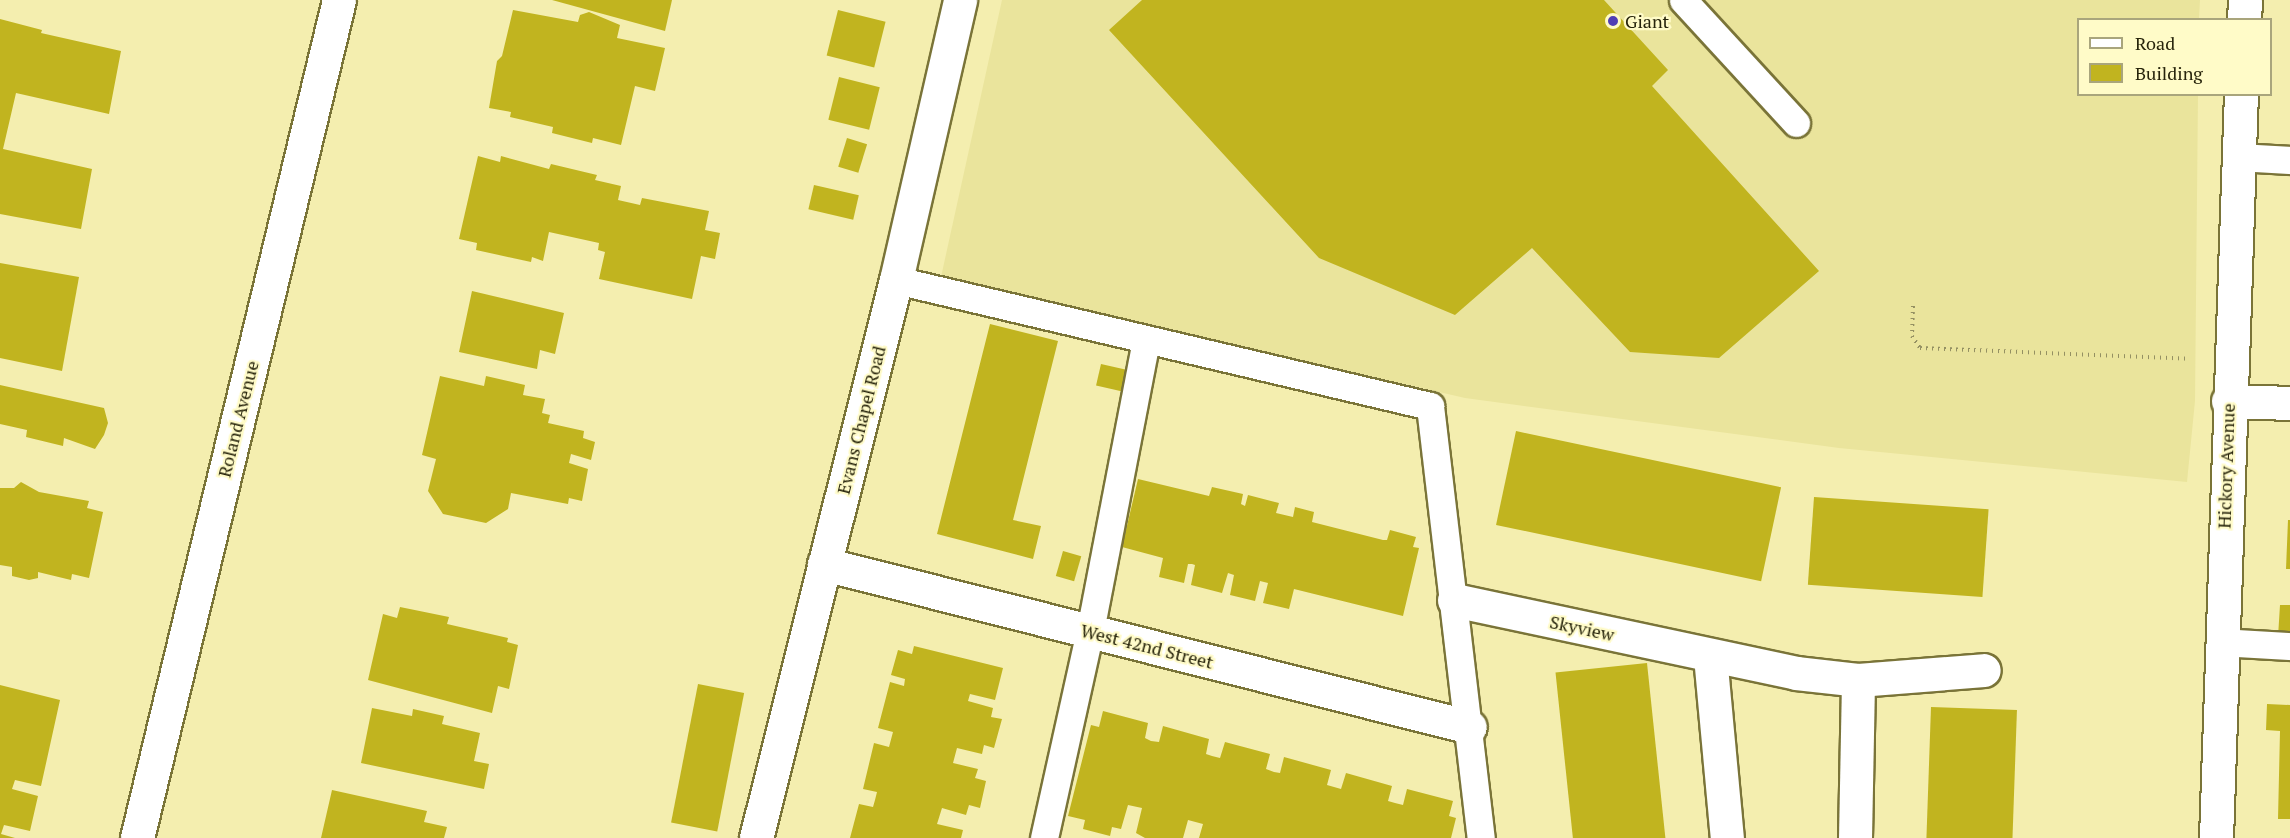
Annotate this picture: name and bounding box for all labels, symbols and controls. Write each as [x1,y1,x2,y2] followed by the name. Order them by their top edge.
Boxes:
[1625,10,1669,32] place label: Giant
[1606,14,1620,28] marker: Giant
[2077,18,2272,96] legend
[2135,31,2175,55] text: Road
[2135,61,2203,85] text: Building
[832,344,890,496] street label: Evans Chapel Road
[213,358,263,480] street label: Roland Avenue
[2213,403,2239,529] street label: Hickory Avenue
[1548,611,1616,645] street label: Skyview
[1078,619,1216,673] street label: West 42nd Street

